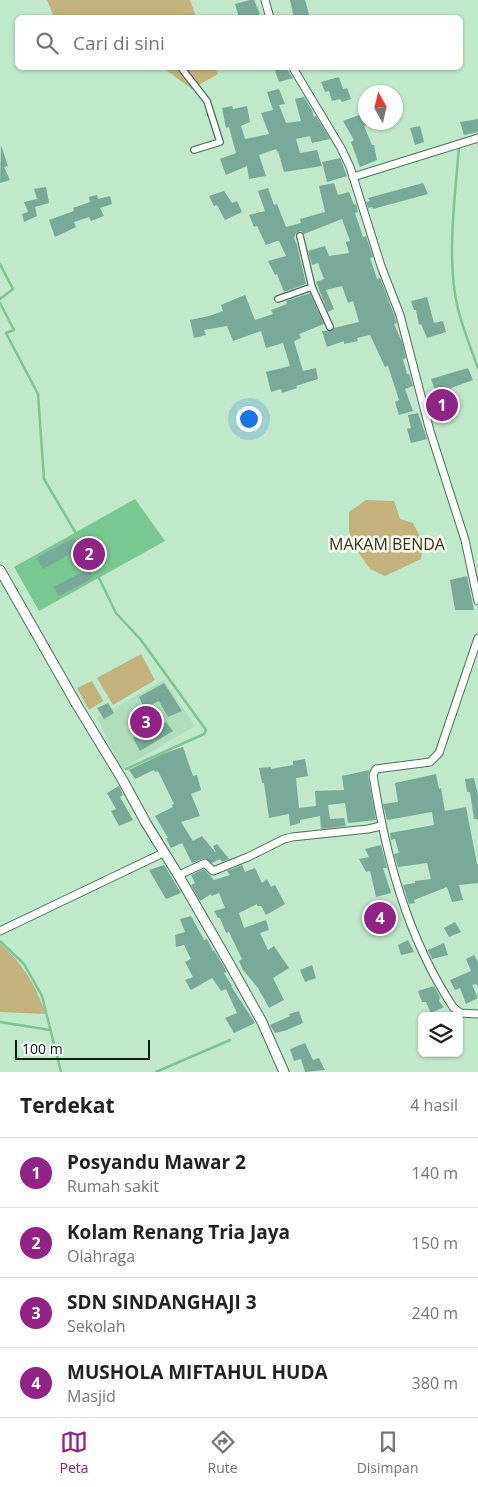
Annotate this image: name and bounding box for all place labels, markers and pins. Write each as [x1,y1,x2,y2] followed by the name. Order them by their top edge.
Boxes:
[426,386,458,424] pin: 1
[73,535,105,573] pin: 2
[130,703,162,741] pin: 3
[364,899,396,937] pin: 4

